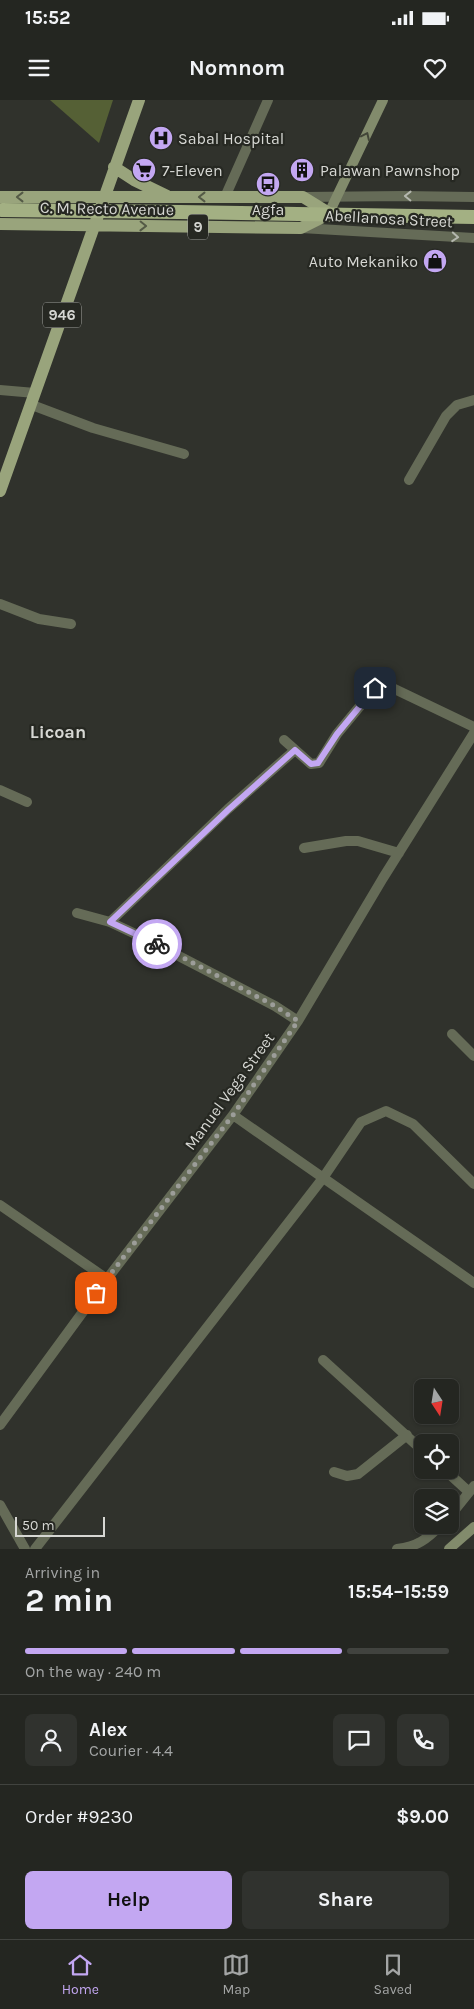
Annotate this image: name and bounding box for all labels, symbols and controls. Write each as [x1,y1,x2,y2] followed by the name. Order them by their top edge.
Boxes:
[25,7,71,29] text: 15:52
[25,54,53,82] icon: menu
[421,54,449,82] icon: heart
[189,55,285,81] text: Nomnom
[148,125,174,151] hospital icon: Sabal Hospital
[178,129,284,148] place label: Sabal Hospital
[359,132,370,141] one-way arrow
[131,157,157,183] supermarket icon: 7-Eleven
[289,157,315,183] building icon: Palawan Pawnshop
[162,161,223,180] place label: 7-Eleven
[320,161,460,180] place label: Palawan Pawnshop
[255,171,281,197] bus stop icon: Agfa
[404,191,412,201] one-way arrow
[16,192,24,202] one-way arrow
[197,192,205,202] one-way arrow
[40,198,174,219] street label: C. M. Recto Avenue
[252,200,284,219] place label: Agfa
[325,206,453,231] street label: Abellanosa Street
[188,214,208,240] road number: 9
[139,221,147,231] one-way arrow
[451,232,459,243] one-way arrow
[422,248,448,274] shop icon: Auto Mekaniko
[309,252,418,271] place label: Auto Mekaniko
[43,302,81,328] road number: 946
[354,667,396,709] pin
[361,674,389,702] icon: home
[30,721,86,743] district label: Licoan
[132,919,182,969] courier
[143,930,171,958] icon: bike
[180,1029,278,1154] street label: Manuel Vega Street
[75,1272,117,1314] pin
[82,1279,110,1307] icon: bag
[414,1379,459,1424] north arrow
[414,1379,459,1534] map controls
[414,1434,459,1479] button: locate
[414,1489,459,1534] button: layers
[15,1514,105,1537] scale bar
[22,1517,55,1534] text: 50 m
[25,1563,100,1582] text: Arriving in
[348,1581,449,1603] text: 15:54–15:59
[25,1582,113,1619] text: 2 min
[25,1662,161,1681] text: On the way · 240 m
[25,1714,77,1766] button: person
[333,1714,385,1766] button: chat
[397,1714,449,1766] button: phone
[89,1719,127,1741] text: Alex
[89,1741,173,1760] text: Courier · 4.4
[25,1806,133,1828] text: Order #9230
[396,1806,449,1828] text: $9.00
[25,1871,232,1929] button: Help
[242,1871,449,1929] button: Share
[62,1951,99,1998] tab: Home
[222,1951,250,1998] tab: Map
[374,1951,412,1998] tab: Saved

